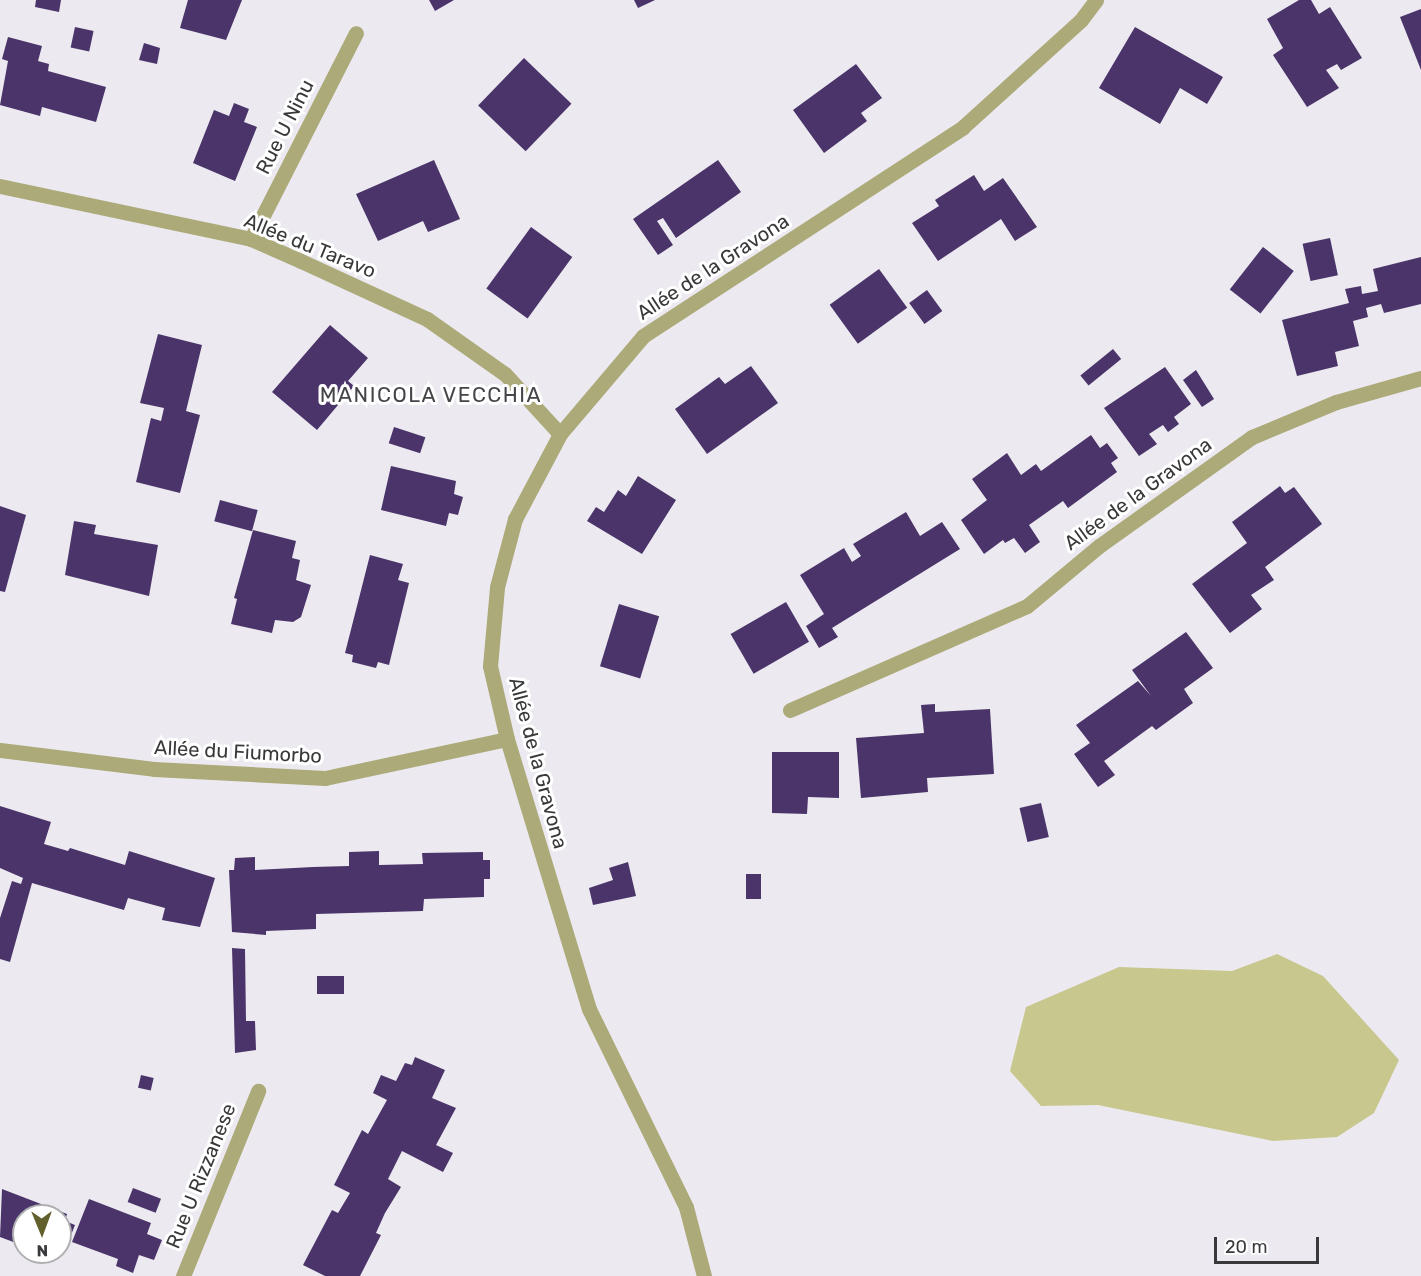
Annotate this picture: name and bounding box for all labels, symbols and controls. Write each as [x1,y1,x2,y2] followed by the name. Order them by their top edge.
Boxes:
[251,76,319,178] street label: Rue U Ninu
[240,209,380,283] street label: Allée du Taravo
[632,209,794,325] street label: Allée de la Gravona
[319,382,543,408] district label: MANICOLA VECCHIA
[1060,432,1216,556] street label: Allée de la Gravona
[504,675,572,851] street label: Allée de la Gravona
[153,736,323,768] street label: Allée du Fiumorbo
[161,1100,241,1252] street label: Rue U Rizzanese
[12,1204,72,1264] north arrow
[1217,1225,1322,1263] scale bar
[1225,1236,1267,1258] text: 20 m
[36,1241,48,1260] text: N

